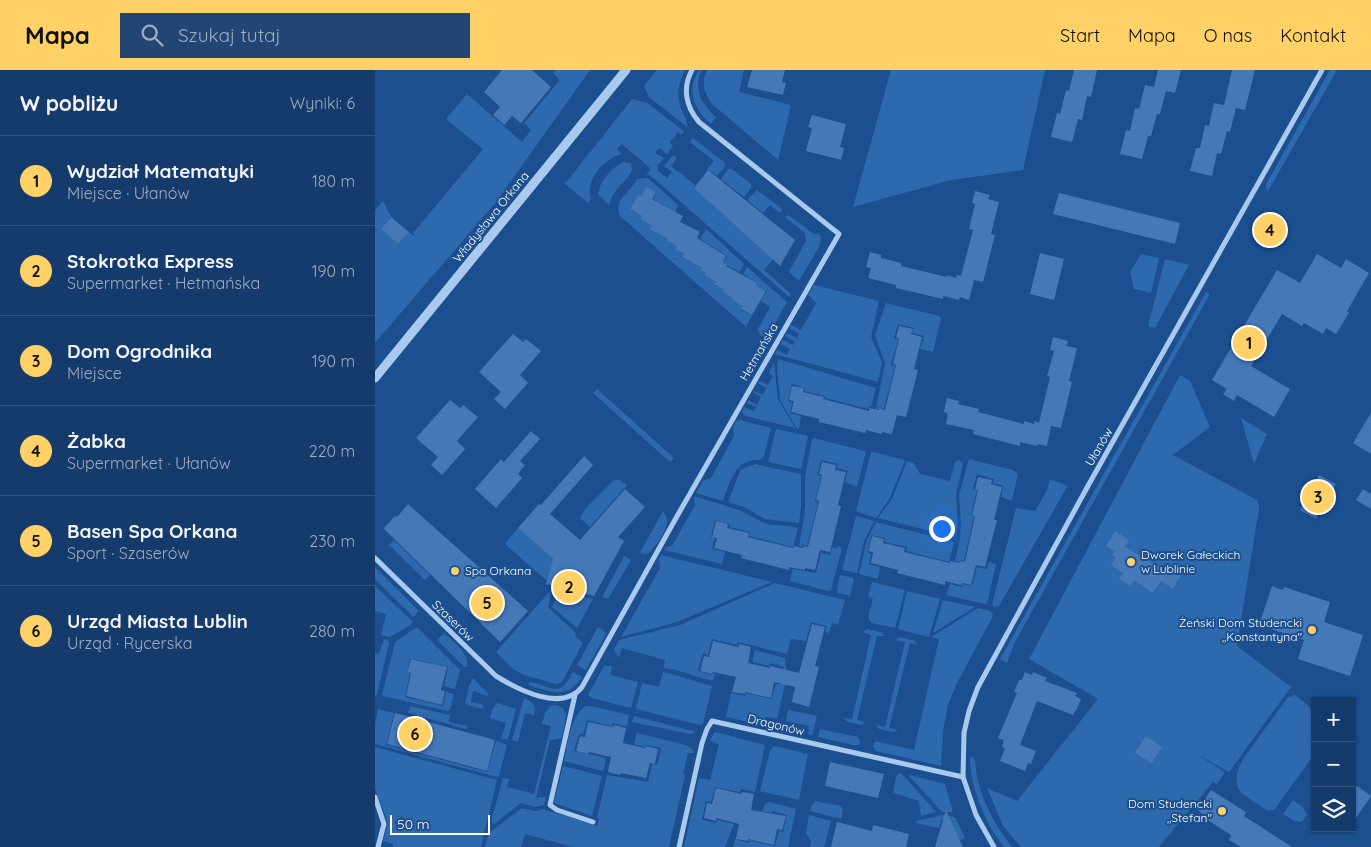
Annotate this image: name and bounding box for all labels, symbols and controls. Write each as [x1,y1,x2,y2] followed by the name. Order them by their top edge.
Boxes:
[120,13,470,58] search box
[25,20,90,50] text: Mapa
[138,21,166,49] icon: search
[178,23,281,47] text: Szukaj tutaj
[1060,24,1100,47] text: Start
[1128,24,1176,47] text: Mapa
[1204,24,1252,47] text: O nas
[1280,24,1346,47] text: Kontakt
[20,90,118,116] text: W pobliżu
[290,93,355,113] text: Wyniki: 6
[67,159,254,183] text: Wydział Matematyki
[449,168,532,265] street label: Władysława Orkana
[33,171,39,191] text: 1
[312,171,355,191] text: 180 m
[67,183,189,203] text: Miejsce · Ułanów
[1254,211,1286,249] pin: 4
[67,249,234,273] text: Stokrotka Express
[31,261,41,281] text: 2
[312,261,355,281] text: 190 m
[67,273,260,293] text: Supermarket · Hetmańska
[736,320,781,383] street label: Hetmańska
[1233,324,1265,362] pin: 1
[67,339,212,363] text: Dom Ogrodnika
[32,351,40,371] text: 3
[312,351,355,371] text: 190 m
[67,363,122,383] text: Miejsce
[1082,425,1116,469] street label: Ułanów
[67,429,126,453] text: Żabka
[31,441,41,461] text: 4
[309,441,355,461] text: 220 m
[67,453,231,473] text: Supermarket · Ułanów
[1302,478,1334,516] pin: 3
[929,516,955,542] your location
[67,519,238,543] text: Basen Spa Orkana
[31,531,41,551] text: 5
[309,531,355,551] text: 230 m
[67,543,190,563] text: Sport · Szaserów
[1141,547,1240,576] place label: Dworek Gałeckich w Lublinie
[1125,556,1137,568] marker: Dworek Gałeckich w Lublinie
[465,563,531,578] place label: Spa Orkana
[449,565,461,577] marker: Spa Orkana
[553,568,585,606] pin: 2
[471,584,503,622] pin: 5
[429,597,478,644] street label: Szaserów
[67,609,248,633] text: Urząd Miasta Lublin
[1179,615,1302,644] place label: Żeński Dom Studencki ,,Konstantyna"
[32,621,40,641] text: 6
[309,621,355,641] text: 280 m
[1306,624,1318,636] marker: Żeński Dom Studencki ,,Konstantyna"
[67,633,192,653] text: Urząd · Rycerska
[1311,697,1356,832] map controls
[1311,697,1356,742] button: +
[746,711,806,738] street label: Dragonów
[399,715,431,753] pin: 6
[1311,742,1356,787] button: −
[1311,787,1356,832] button: layers
[1128,796,1212,825] place label: Dom Studencki ,,Stefan"
[1216,805,1228,817] marker: Dom Studencki ,,Stefan"
[390,812,490,835] scale bar
[397,815,430,833] text: 50 m

